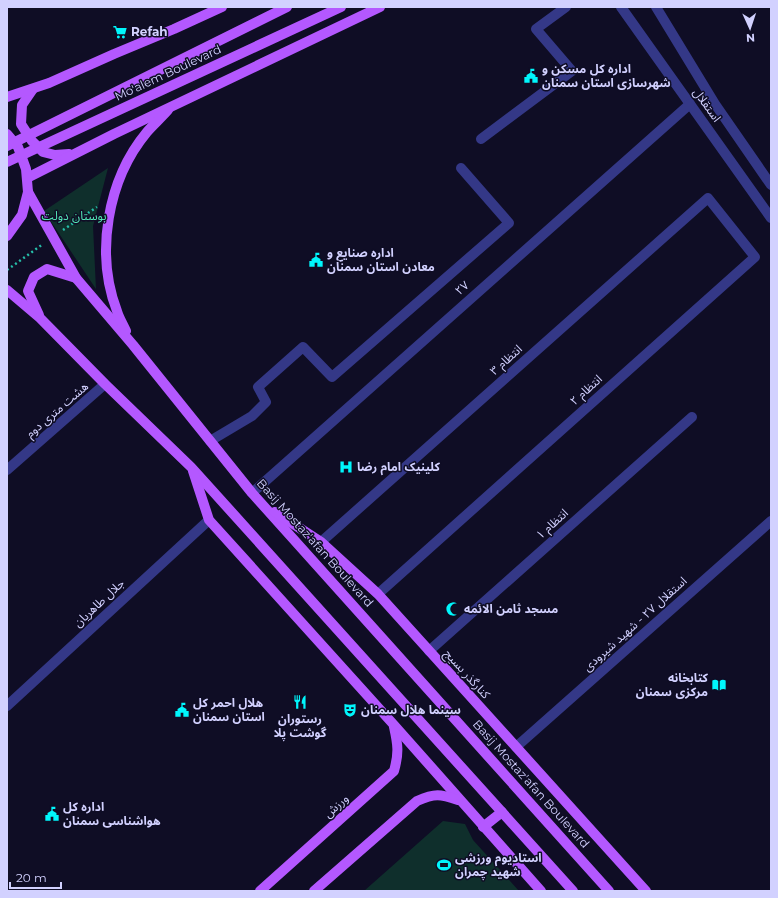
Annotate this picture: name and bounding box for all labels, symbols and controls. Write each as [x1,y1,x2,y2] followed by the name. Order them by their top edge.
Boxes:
[730,8,770,48] north arrow
[112,24,128,40] supermarket icon: Refah
[131,24,168,39] place label: Refah
[746,31,755,45] text: N
[112,41,223,104] street label: Mo'alem Boulevard
[542,61,671,90] place label: اداره کل مسکن و شهرسازی استان سمنان
[523,68,539,84] public building icon: اداره کل مسکن و شهرسازی استان سمنان
[690,85,725,125] street label: استقلال
[42,208,106,223] park label: بوستان دولت
[327,245,435,274] place label: اداره صنایع و معادن استان سمنان
[308,252,324,268] public building icon: اداره صنایع و معادن استان سمنان
[452,277,472,298] street label: ۲۷
[486,341,526,380] street label: انتظام ۳
[566,371,606,410] street label: انتظام ۲
[22,378,92,442] street label: هشت متری دوم
[338,459,354,475] hospital icon: کلینیک امام رضا
[357,459,440,476] place label: کلینیک امام رضا
[254,475,377,610] street label: Basij Mostaz'afan Boulevard
[532,505,572,544] street label: انتظام ۱
[580,573,690,674] street label: استقلال ۲۷ - شهید شیرودی
[70,575,127,630] street label: جلال طاهریان
[445,601,461,617] mosque icon: مسجد ثامن الائمه
[464,601,558,616] place label: مسجد ثامن الائمه
[440,646,494,703] street label: کنارگذر بسیج
[636,670,709,699] place label: کتابخانه مرکزی سمنان
[711,677,727,693] library icon: کتابخانه مرکزی سمنان
[292,694,308,710] restaurant icon: رستوران گوشت پلا
[193,695,265,724] place label: هلال احمر کل استان سمنان
[174,702,190,718] public building icon: هلال احمر کل استان سمنان
[342,702,358,718] theatre icon: سینما هلال سمنان
[361,702,461,717] place label: سینما هلال سمنان
[274,711,327,742] place label: رستوران گوشت پلا
[470,716,593,851] street label: Basij Mostaz'afan Boulevard
[320,791,351,821] street label: ورزش
[63,799,161,828] place label: اداره کل هواشناسی سمنان
[44,806,60,822] public building icon: اداره کل هواشناسی سمنان
[455,850,542,881] place label: استادیوم ورزشی شهید چمران
[436,857,452,873] sports icon: استادیوم ورزشی شهید چمران
[10,864,61,890] scale bar
[16,870,47,885] text: 20 m

